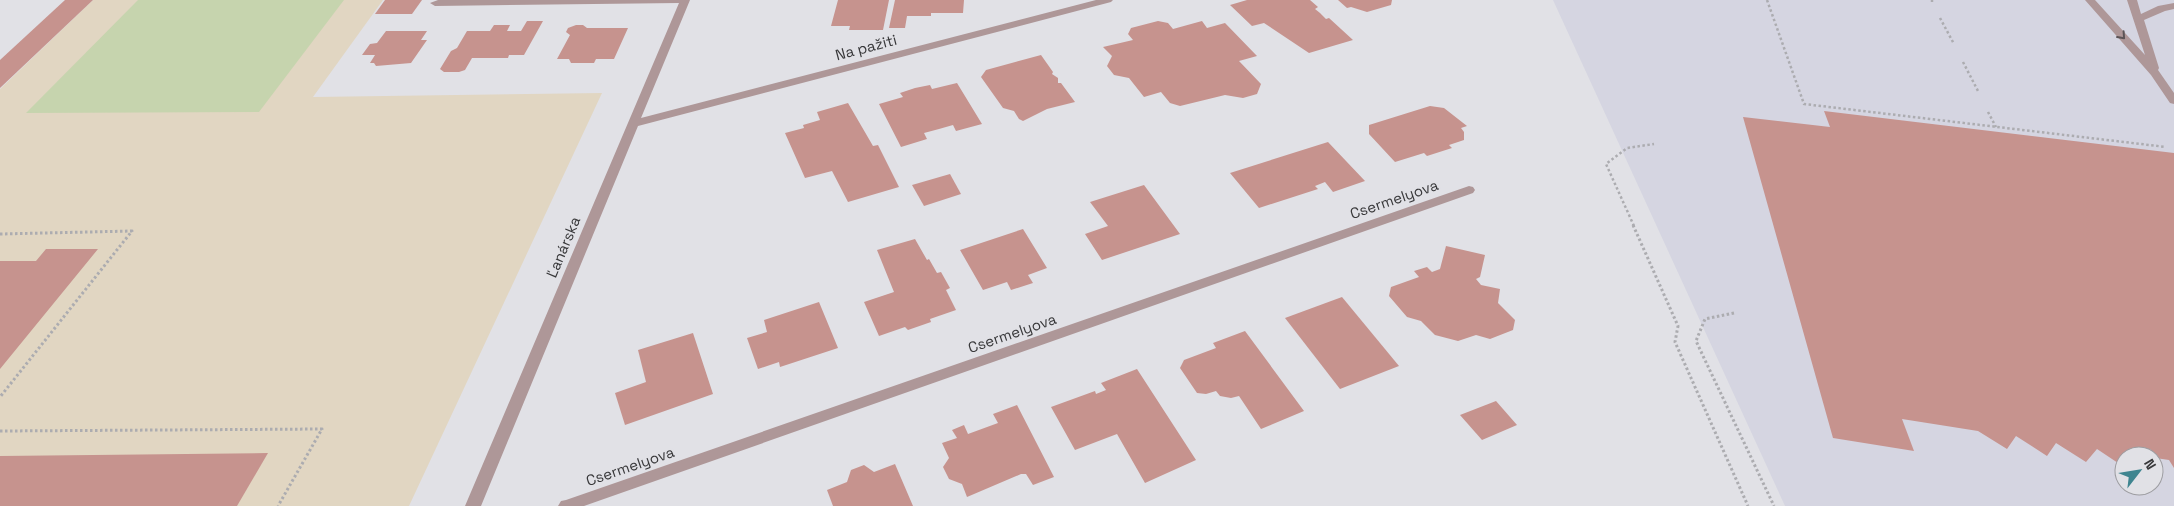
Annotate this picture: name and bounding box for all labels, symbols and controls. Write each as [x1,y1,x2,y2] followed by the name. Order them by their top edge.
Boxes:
[833,30,899,64] street label: Na pažiti
[2117,31,2126,40] one-way arrow
[1347,175,1441,223] street label: Csermelyova
[542,213,585,280] street label: Ľanárska
[965,309,1059,357] street label: Csermelyova
[583,442,677,490] street label: Csermelyova
[2114,446,2164,496] north arrow
[2140,456,2160,473] text: N

